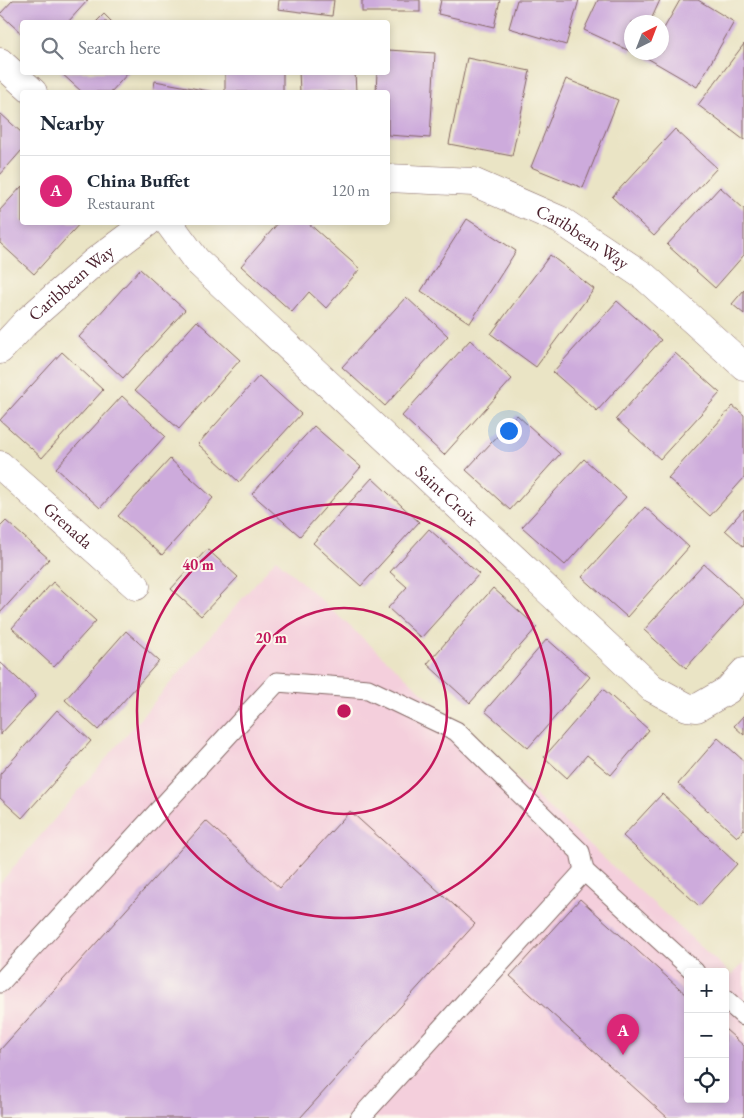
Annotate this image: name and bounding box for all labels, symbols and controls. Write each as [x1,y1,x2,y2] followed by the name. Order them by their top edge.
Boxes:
[624,15,669,60] north arrow
[20,20,390,75] search box
[38,34,66,62] icon: search
[78,35,160,60] text: Search here
[40,109,104,136] text: Nearby
[87,168,190,193] text: China Buffet
[50,180,62,201] text: A
[331,180,370,201] text: 120 m
[87,193,155,214] text: Restaurant
[533,199,634,274] street label: Caribbean Way
[23,239,118,326] street label: Caribbean Way
[496,418,522,444] your location
[410,460,484,530] street label: Saint Croix
[39,497,99,554] street label: Grenada
[182,555,214,574] text: 40 m
[255,628,287,647] text: 20 m
[335,702,353,720] centre of rings
[684,968,729,1103] map controls
[684,968,729,1013] button: +
[684,1013,729,1058] button: −
[607,1014,639,1055] pin: A
[684,1058,729,1103] button: locate

